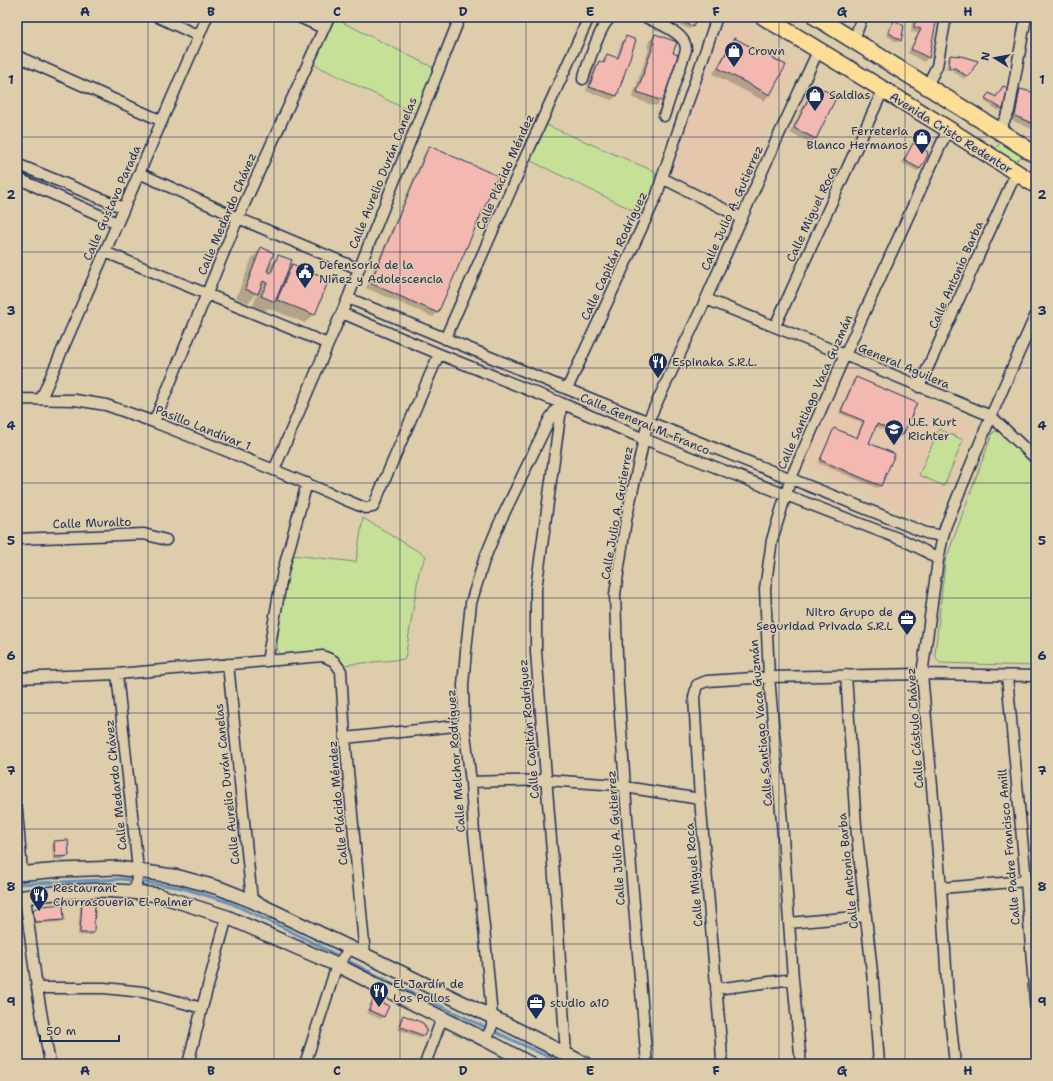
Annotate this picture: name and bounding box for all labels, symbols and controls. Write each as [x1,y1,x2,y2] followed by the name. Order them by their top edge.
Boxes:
[80,3,90,20] text: A
[207,3,215,20] text: B
[333,3,341,20] text: C
[458,3,468,20] text: D
[586,3,595,20] text: E
[712,3,720,20] text: F
[837,3,848,20] text: G
[963,3,973,20] text: H
[975,38,1015,78] north arrow
[723,40,745,68] shop icon: Crown
[748,43,785,59] place label: Crown
[977,50,994,62] text: N
[8,71,14,88] text: 1
[1039,71,1045,88] text: 1
[804,84,826,112] shop icon: Saldias
[829,87,871,103] place label: Saldias
[887,89,1016,178] street label: Avenida Cristo Redentor
[345,95,421,251] street label: Calle Aurelio Durán Canelas
[472,112,538,232] street label: Calle Plácido Méndez
[807,123,909,153] place label: Ferreteria Blanco Hermanos
[911,127,933,155] shop icon: Ferreteria Blanco Hermanos
[79,142,145,263] street label: Calle Gustavo Parada
[697,143,767,273] street label: Calle Julio A. Gutierrez
[194,150,260,278] street label: Calle Medardo Chávez
[783,163,842,265] street label: Calle Miguel Roca
[6,186,16,203] text: 2
[1037,186,1047,203] text: 2
[577,189,651,323] street label: Calle Capitán Rodríguez
[925,218,987,331] street label: Calle Antonio Barba
[319,257,444,287] place label: Defensoria de la Niñez y Adolescencia
[294,261,316,289] public building icon: Defensoria de la Niñez y Adolescencia
[6,302,16,319] text: 3
[1037,302,1047,319] text: 3
[774,312,856,472] street label: Calle Santiago Vaca Guzmán
[856,339,953,393] street label: General Aguilera
[647,351,669,379] restaurant icon: Espinaka S.R.L.
[672,354,757,370] place label: Espinaka S.R.L.
[578,389,712,459] street label: Calle General M. Franco
[153,402,253,454] street label: Pasillo Landívar 1
[908,414,957,444] place label: U.E. Kurt Richter
[6,417,16,434] text: 4
[1037,417,1047,434] text: 4
[883,418,905,446] school or university icon: U.E. Kurt Richter
[597,445,637,581] street label: Calle Julio A. Gutierrez
[52,514,132,532] street label: Calle Muralto
[7,532,15,549] text: 5
[1038,532,1046,549] text: 5
[756,604,893,634] place label: Nitro Grupo de Seguridad Privada S.R.L
[896,608,918,636] office icon: Nitro Grupo de Seguridad Privada S.R.L
[746,639,776,807] street label: Calle Santiago Vaca Guzmán
[6,647,16,664] text: 6
[1037,647,1047,664] text: 6
[515,659,543,799] street label: Calle Capitán Rodríguez
[903,667,927,789] street label: Calle Cástulo Chávez
[443,689,469,833] street label: Calle Melchor Rodríguez
[211,703,243,865] street label: Calle Aurelio Durán Canelas
[101,719,131,851] street label: Calle Medardo Chávez
[325,740,351,866] street label: Calle Plácido Méndez
[6,762,16,779] text: 7
[1037,762,1047,779] text: 7
[994,768,1024,926] street label: Calle Padre Francisco Amill
[603,770,629,906] street label: Calle Julio A. Gutierrez
[834,812,862,930] street label: Calle Antonio Barba
[681,822,707,928] street label: Calle Miguel Roca
[6,878,16,895] text: 8
[1037,878,1047,895] text: 8
[53,880,194,910] place label: Restaurant Churrasoueria El Palmer
[28,884,50,912] restaurant icon: Restaurant Churrasoueria El Palmer
[393,976,464,1006] place label: El Jardín de Los Pollos
[368,980,390,1008] restaurant icon: El Jardín de Los Pollos
[525,992,547,1020] office icon: studio a10
[6,993,16,1010] text: 9
[1037,993,1047,1010] text: 9
[550,995,609,1011] place label: studio a10
[40,1017,119,1043] scale bar
[46,1023,76,1039] text: 50 m
[80,1062,90,1079] text: A
[207,1062,215,1079] text: B
[333,1062,341,1079] text: C
[458,1062,468,1079] text: D
[586,1062,595,1079] text: E
[712,1062,720,1079] text: F
[837,1062,848,1079] text: G
[963,1062,973,1079] text: H

